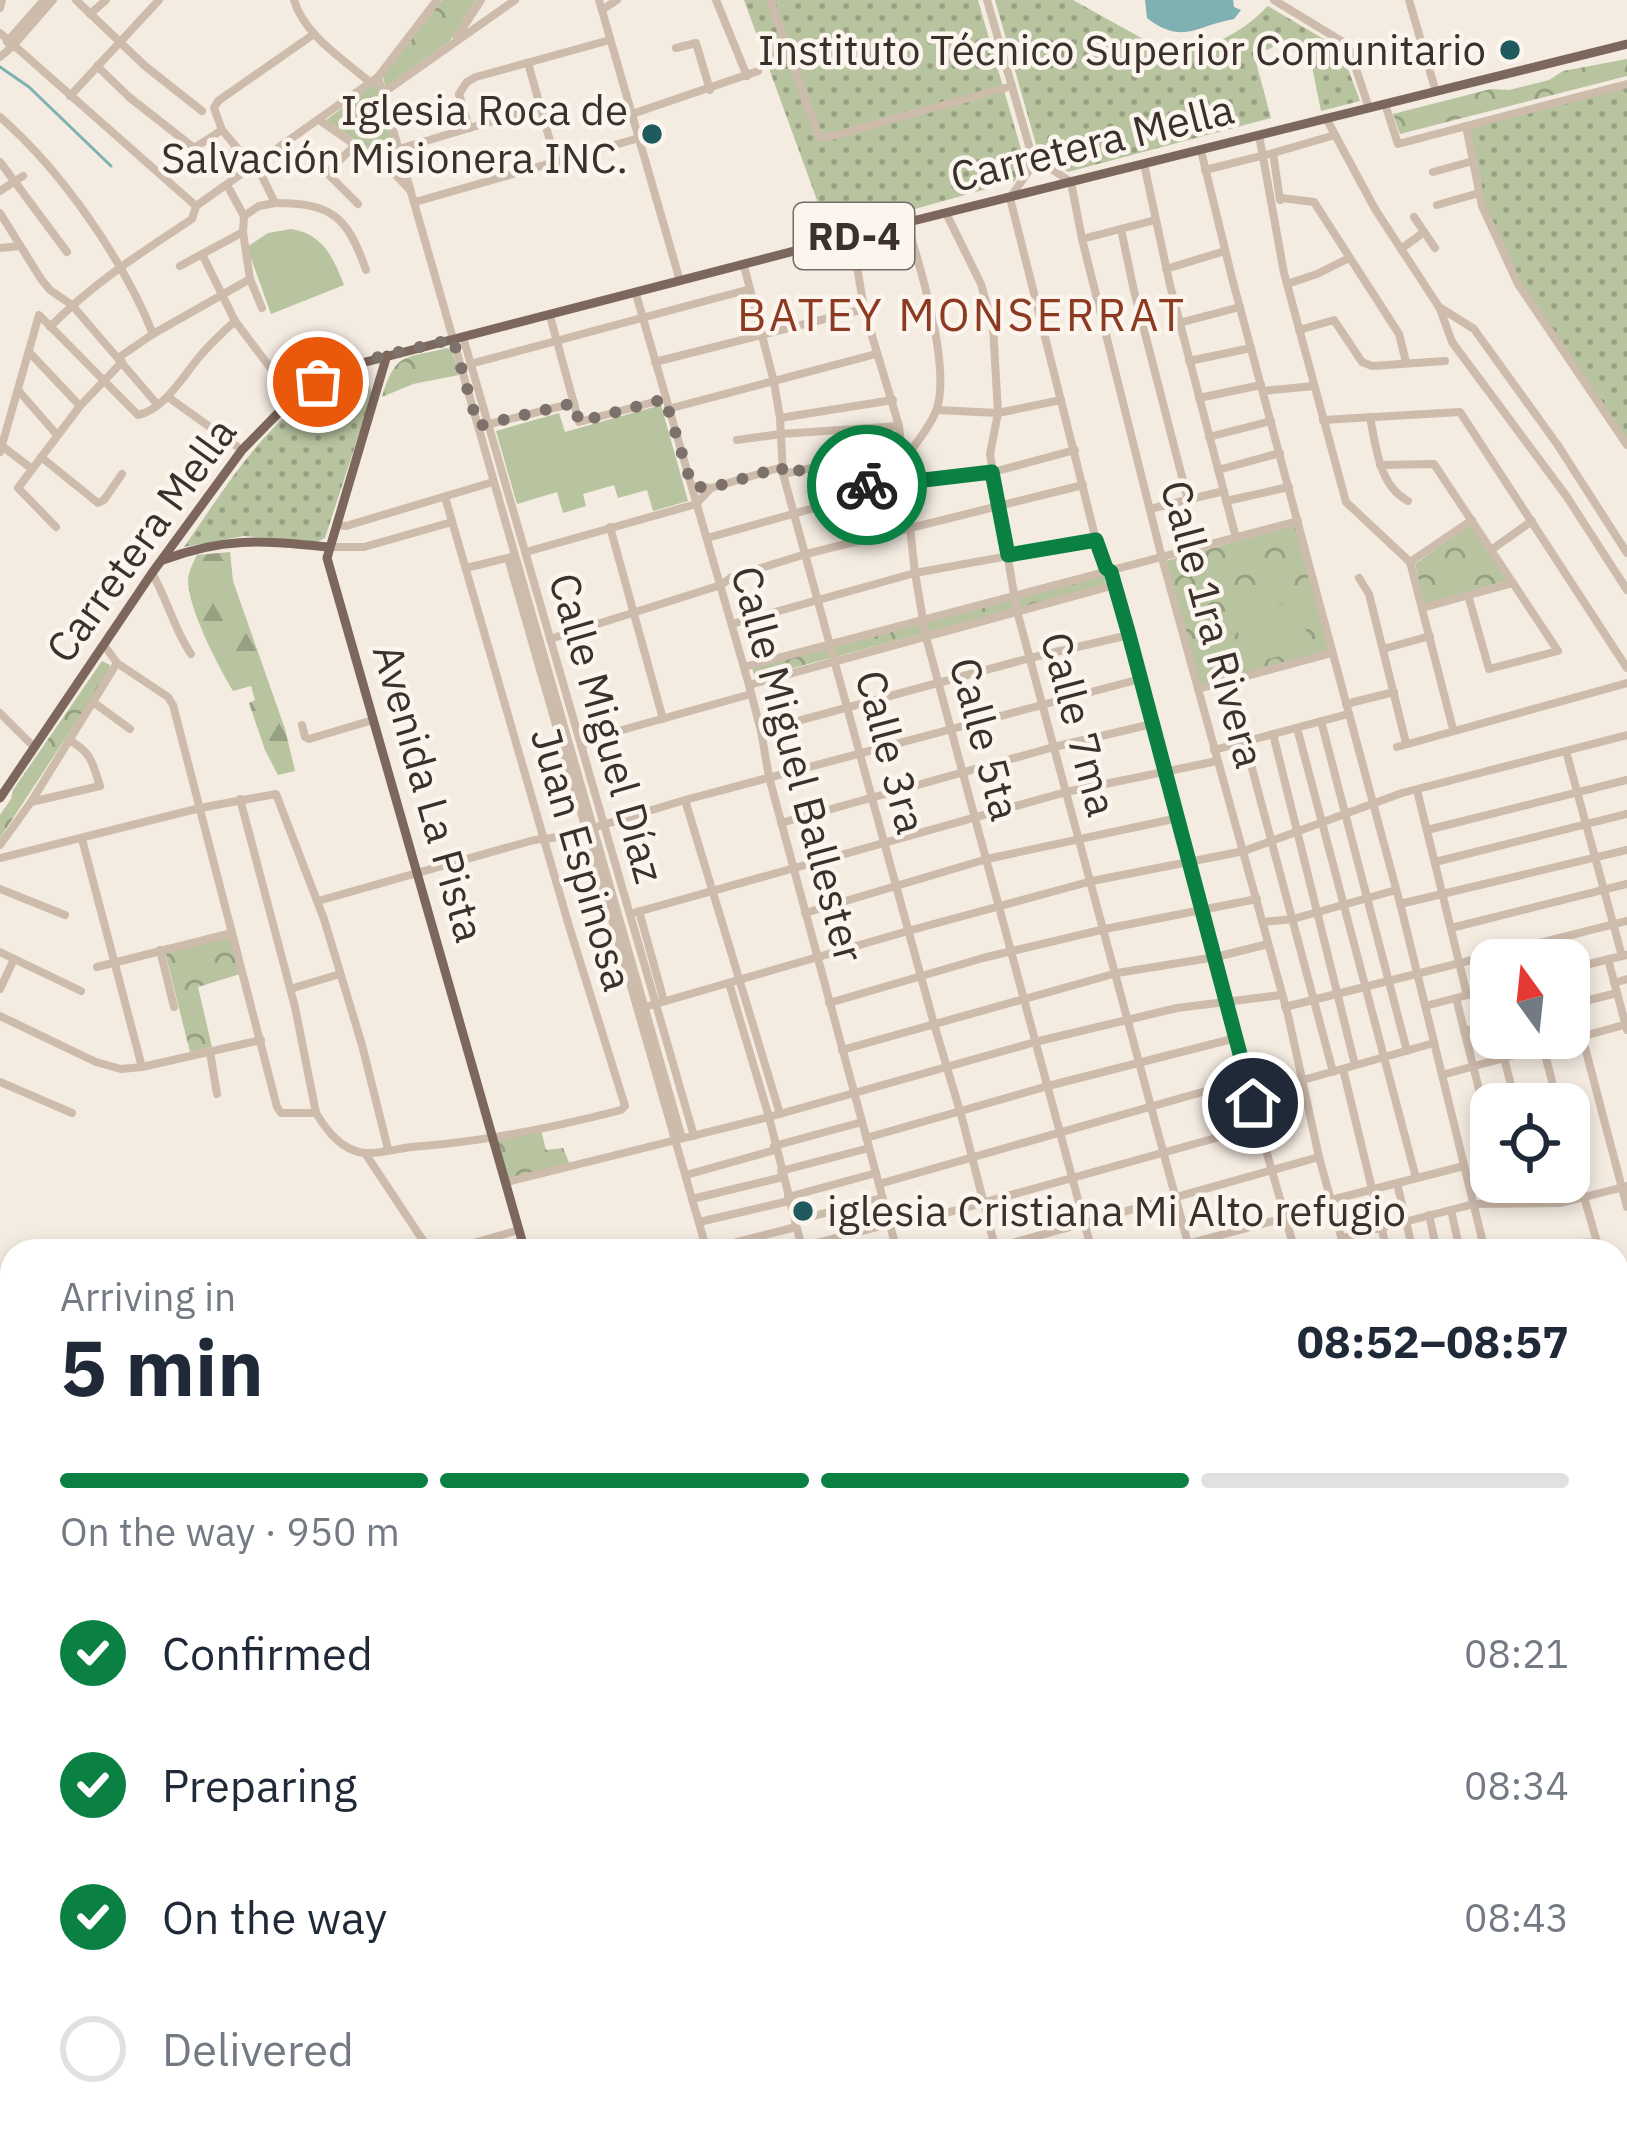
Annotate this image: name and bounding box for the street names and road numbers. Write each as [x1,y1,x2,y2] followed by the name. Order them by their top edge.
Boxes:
[945,81,1239,204] street label: Carretera Mella
[794,203,914,269] road number: RD-4
[33,406,248,673] street label: Carretera Mella
[1149,474,1278,774] street label: Calle 1ra Rivera
[719,560,878,968] street label: Calle Miguel Ballester
[537,567,678,889] street label: Calle Miguel Díaz
[1029,626,1130,822] street label: Calle 7ma
[361,638,498,948] street label: Avenida La Pista
[937,651,1034,826] street label: Calle 5ta
[843,664,940,840] street label: Calle 3ra
[519,721,646,997] street label: Juan Espinosa

